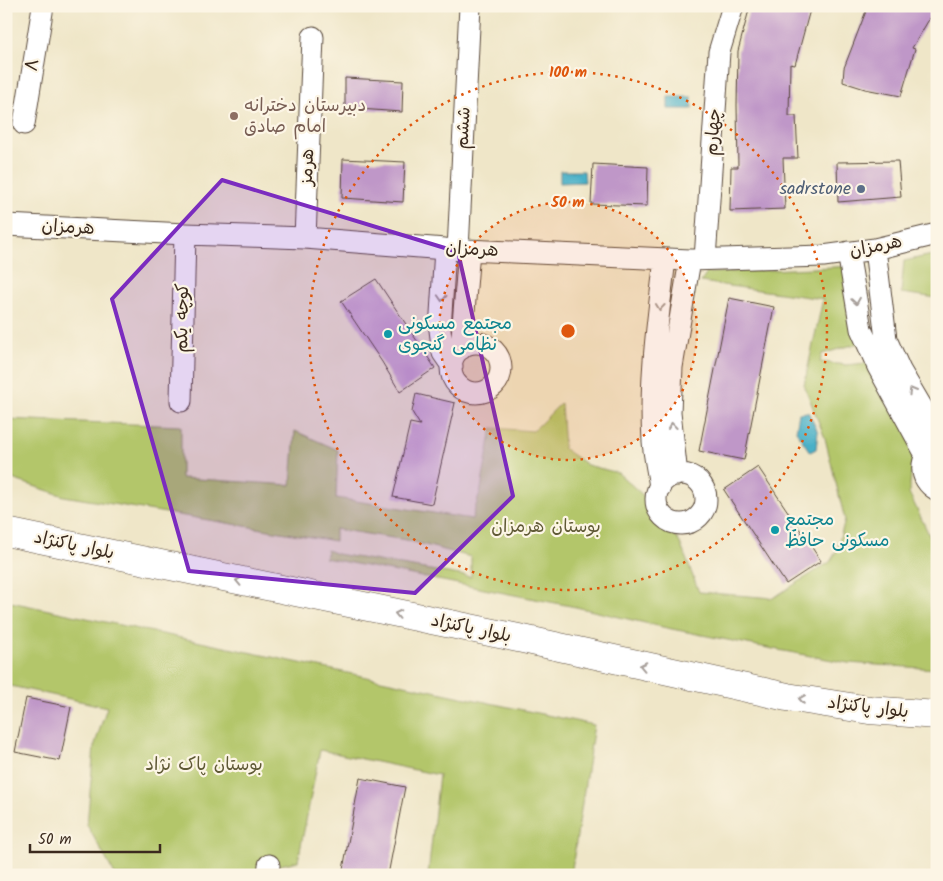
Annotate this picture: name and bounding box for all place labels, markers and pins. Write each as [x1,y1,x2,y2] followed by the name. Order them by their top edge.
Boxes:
[244,92,366,142] place label: دبیرستان دخترانه امام صادق
[228,110,240,122] marker: دبیرستان دخترانه امام صادق
[779,175,851,204] place label: sadrstone
[855,183,867,195] marker: sadrstone
[398,310,512,360] place label: مجتمع مسکونی نظامی گنجوی
[559,322,577,340] centre of rings
[382,328,394,340] marker: مجتمع مسکونی نظامی گنجوی
[785,506,889,556] place label: مجتمع مسکونی حافظ
[769,524,781,536] marker: مجتمع مسکونی حافظ

